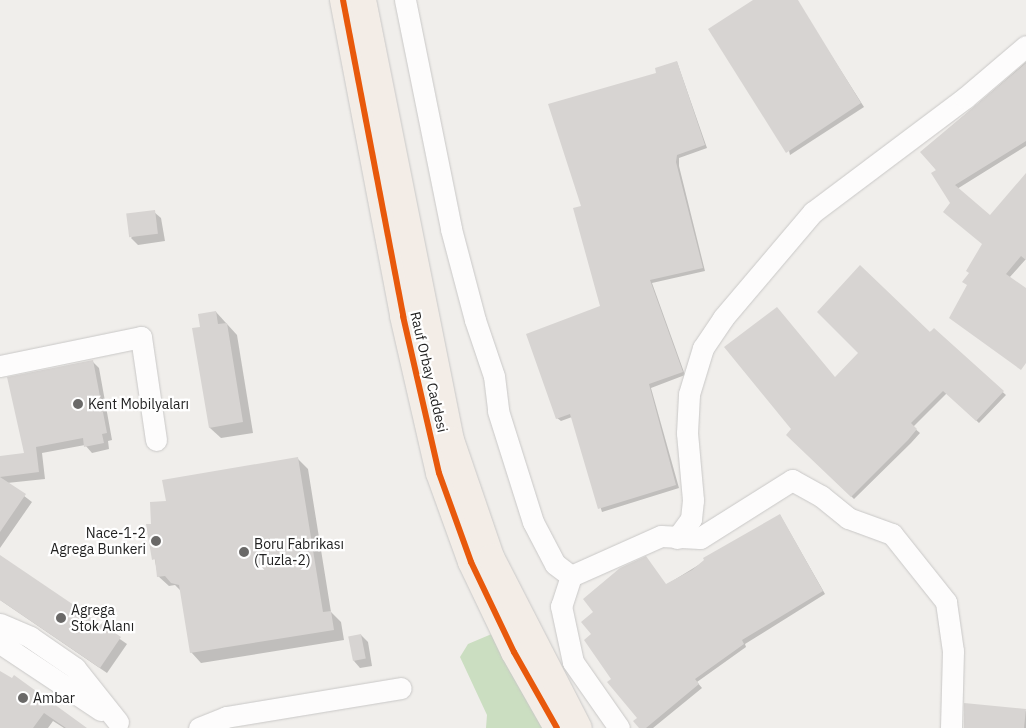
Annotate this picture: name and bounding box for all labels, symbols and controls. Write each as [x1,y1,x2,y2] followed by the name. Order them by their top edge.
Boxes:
[407,310,451,434] street label: Rauf Orbay Caddesi
[88,396,189,412] place label: Kent Mobilyaları
[72,398,84,410] marker: Kent Mobilyaları
[50,525,146,558] place label: Nace-1-2 Agrega Bunkeri
[150,535,162,547] marker: Nace-1-2 Agrega Bunkeri
[254,536,344,568] place label: Boru Fabrikası (Tuzla-2)
[238,546,250,558] marker: Boru Fabrikası (Tuzla-2)
[71,602,134,634] place label: Agrega Stok Alanı
[55,612,67,624] marker: Agrega Stok Alanı
[33,690,75,706] place label: Ambar
[17,692,29,704] marker: Ambar

